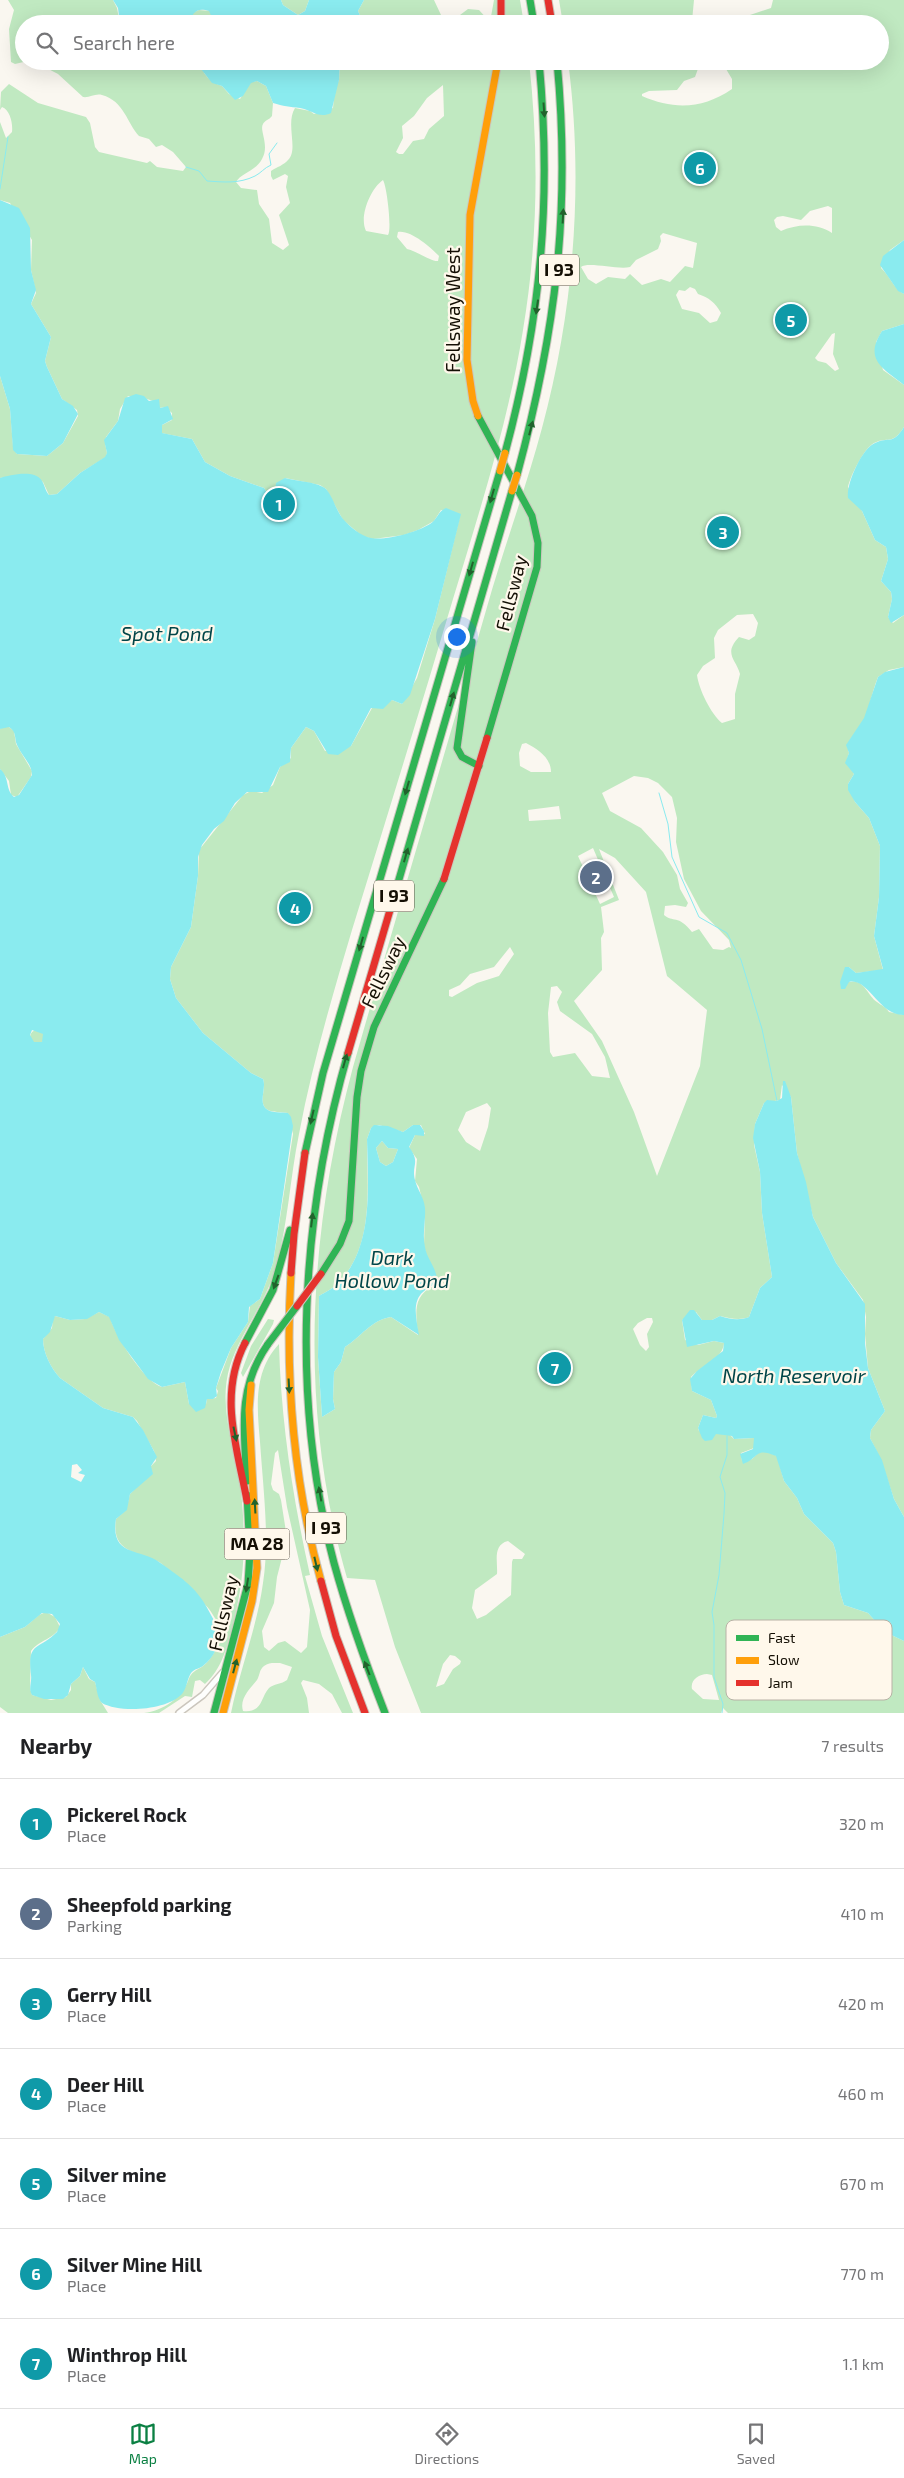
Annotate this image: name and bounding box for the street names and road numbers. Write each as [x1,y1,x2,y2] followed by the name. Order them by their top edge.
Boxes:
[441,247,464,373] street label: Fellsway West
[539,254,579,286] road number: I 93
[490,553,531,633] street label: Fellsway
[374,880,414,911] road number: I 93
[355,932,410,1012] street label: Fellsway
[306,1512,346,1544] road number: I 93
[224,1528,290,1560] road number: MA 28
[203,1573,242,1653] street label: Fellsway

